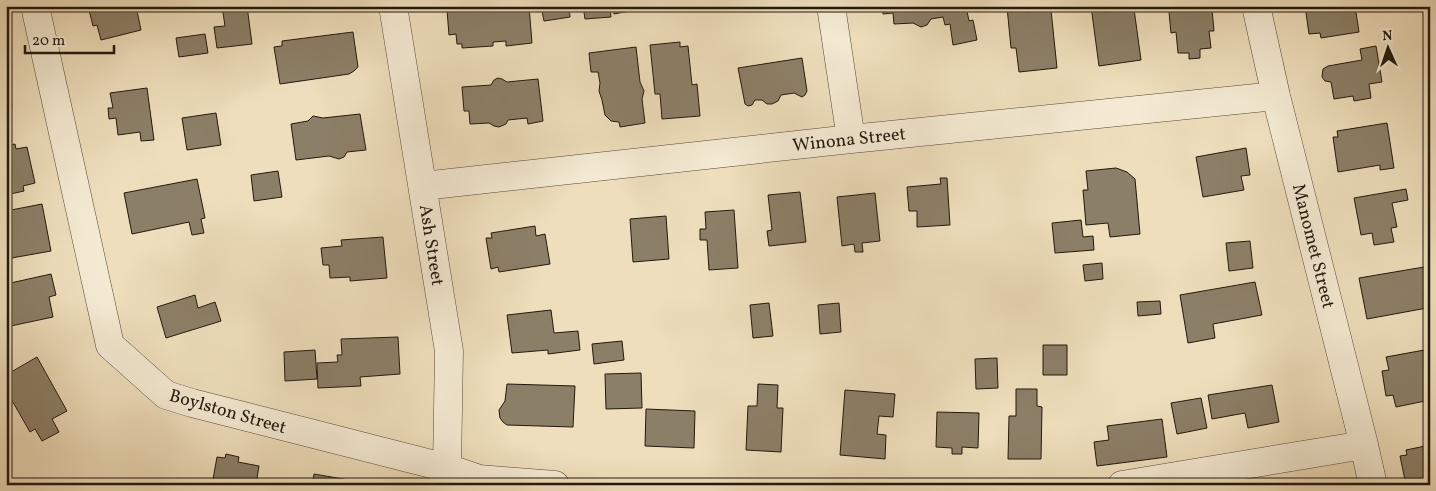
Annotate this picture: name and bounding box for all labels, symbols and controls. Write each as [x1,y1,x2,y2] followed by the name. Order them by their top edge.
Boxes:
[25,22,114,54] scale bar
[1364,22,1414,72] north arrow
[1382,27,1393,46] text: N
[32,31,65,52] text: 20 m
[791,122,907,159] street label: Winona Street
[1285,181,1340,311] street label: Manomet Street
[412,203,449,288] street label: Ash Street
[166,384,289,441] street label: Boylston Street

